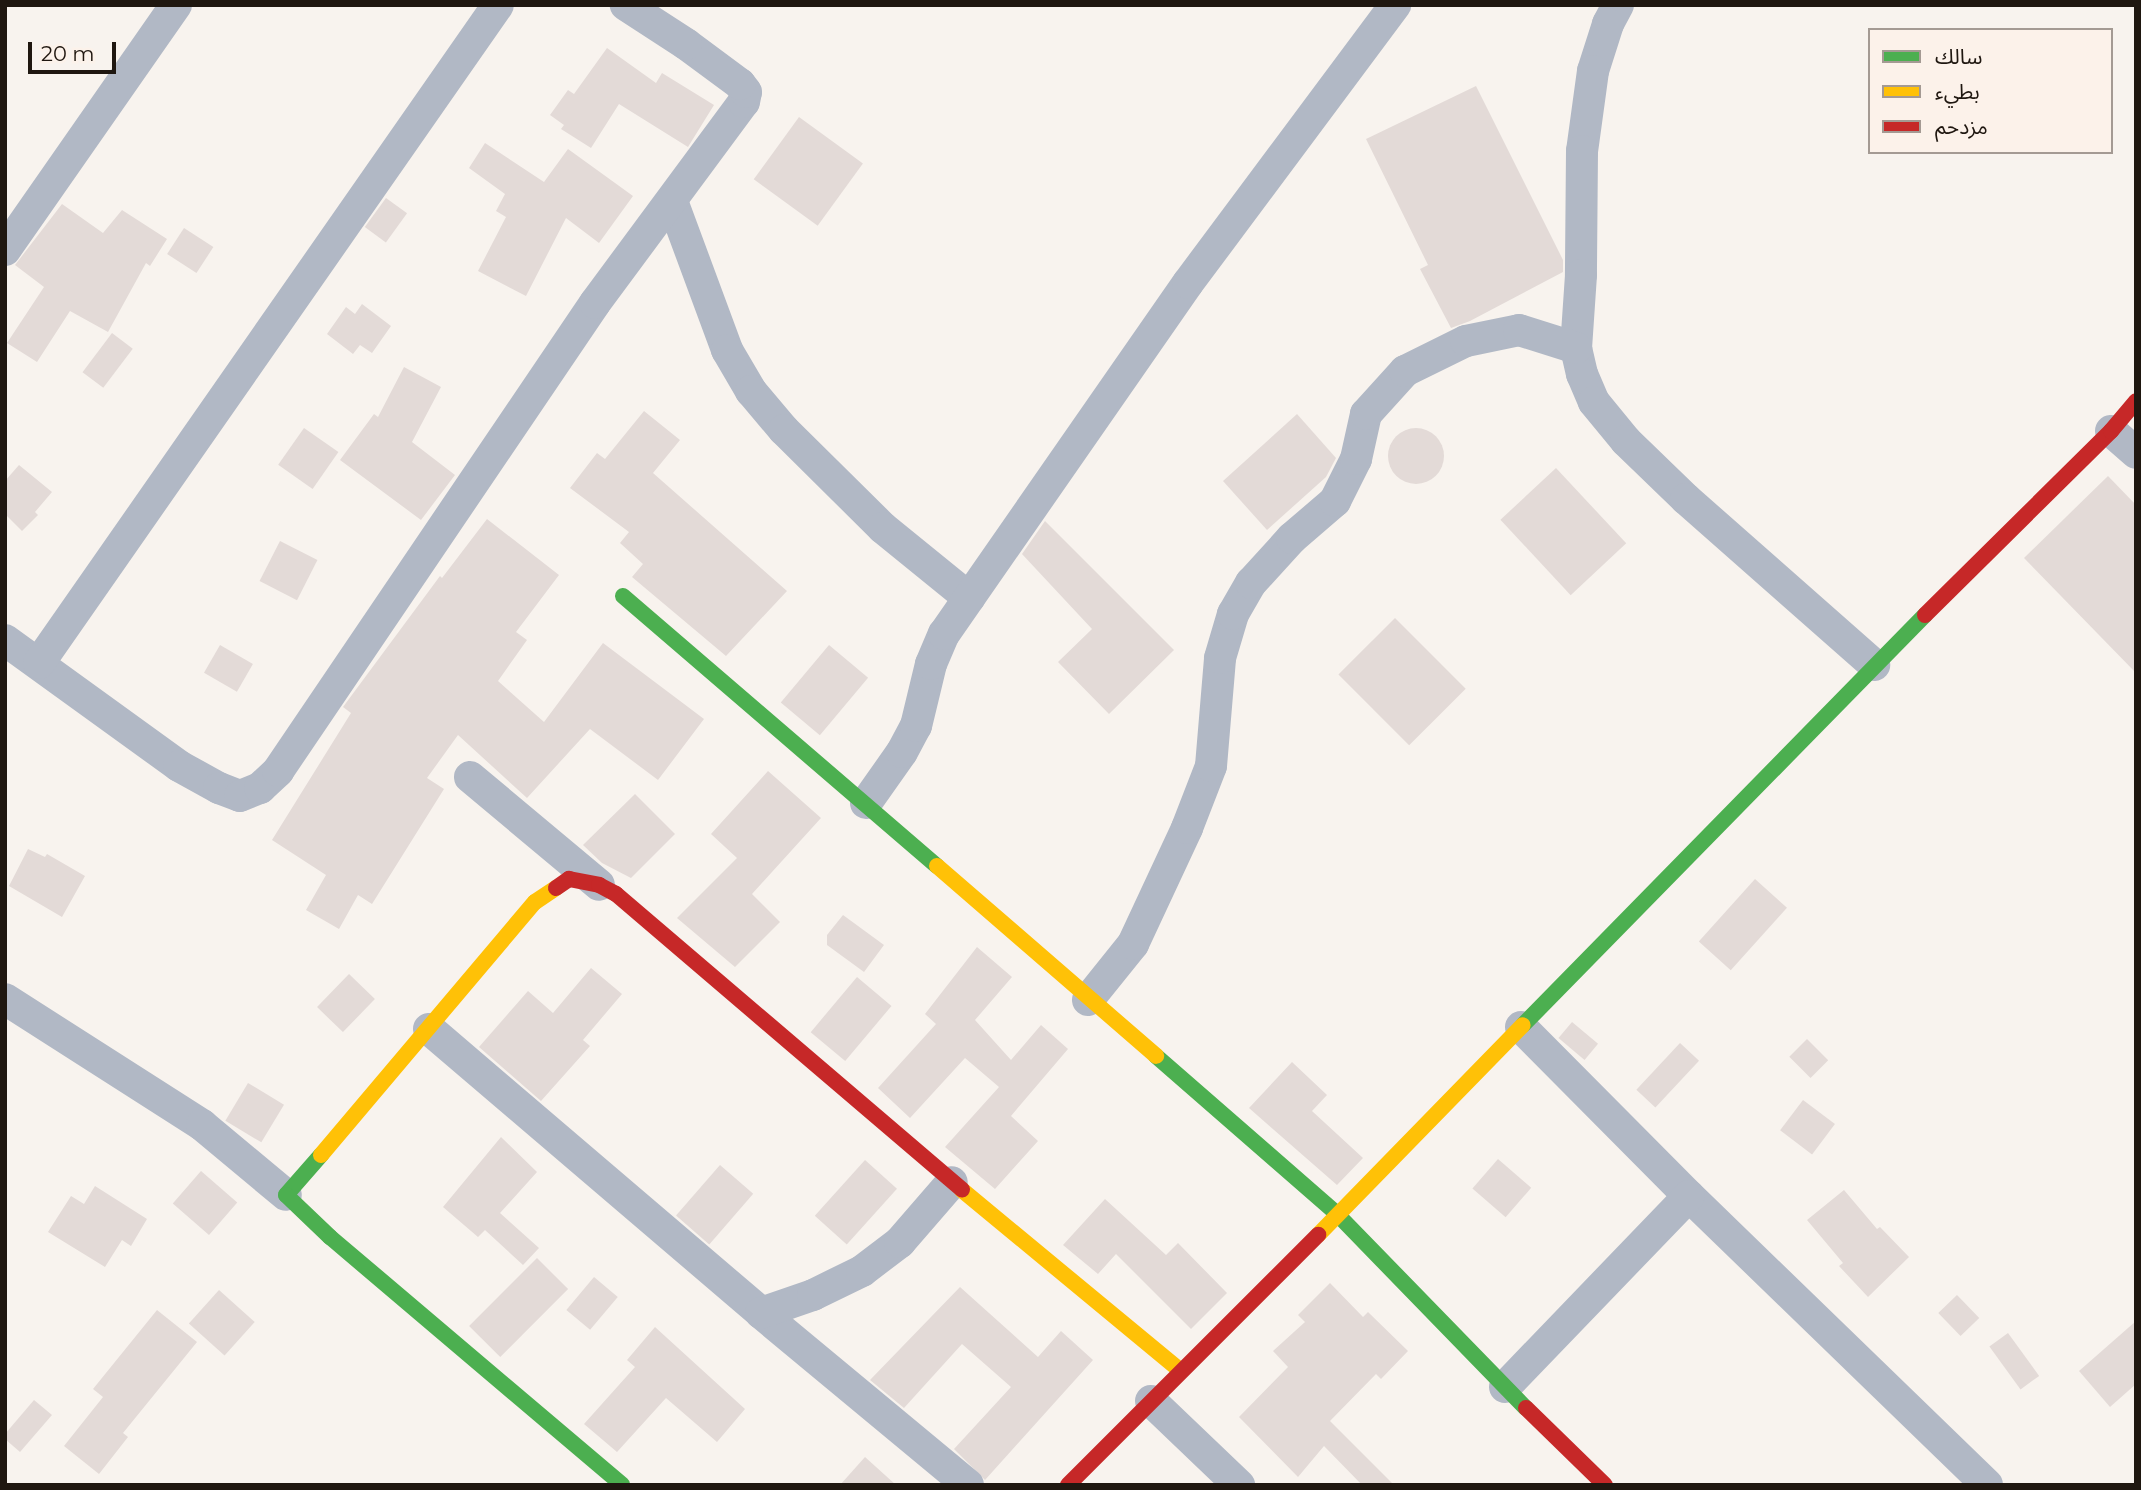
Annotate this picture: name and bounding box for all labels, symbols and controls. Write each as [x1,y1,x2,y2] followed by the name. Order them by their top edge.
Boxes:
[32,28,119,72] scale bar
[1868,28,2113,154] legend
[41,41,95,66] text: 20 m
[1935,44,1982,69] text: سالك
[1935,79,1980,104] text: بطيء
[1935,114,1988,139] text: مزدحم

